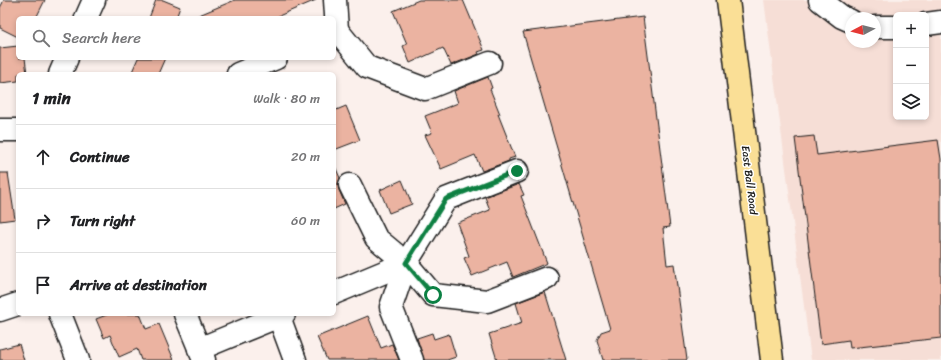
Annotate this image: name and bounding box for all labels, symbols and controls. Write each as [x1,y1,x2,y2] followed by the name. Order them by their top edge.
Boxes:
[845,12,881,48] north arrow
[893,12,929,120] map controls
[893,12,929,48] button: +
[16,16,336,60] search box
[62,25,141,51] text: Search here
[30,27,52,49] icon: search
[893,48,929,84] button: −
[32,83,71,113] text: 1 min
[893,84,929,120] button: layers
[253,87,320,110] text: Walk · 80 m
[70,144,130,170] text: Continue
[736,144,763,217] street label: East Ball Road
[291,145,320,168] text: 20 m
[32,146,54,168] icon: ahead
[508,162,526,180] route end
[70,208,135,234] text: Turn right
[291,209,320,232] text: 60 m
[32,210,54,232] icon: right
[70,272,207,298] text: Arrive at destination
[32,274,54,296] icon: arrive
[424,286,442,304] route start

